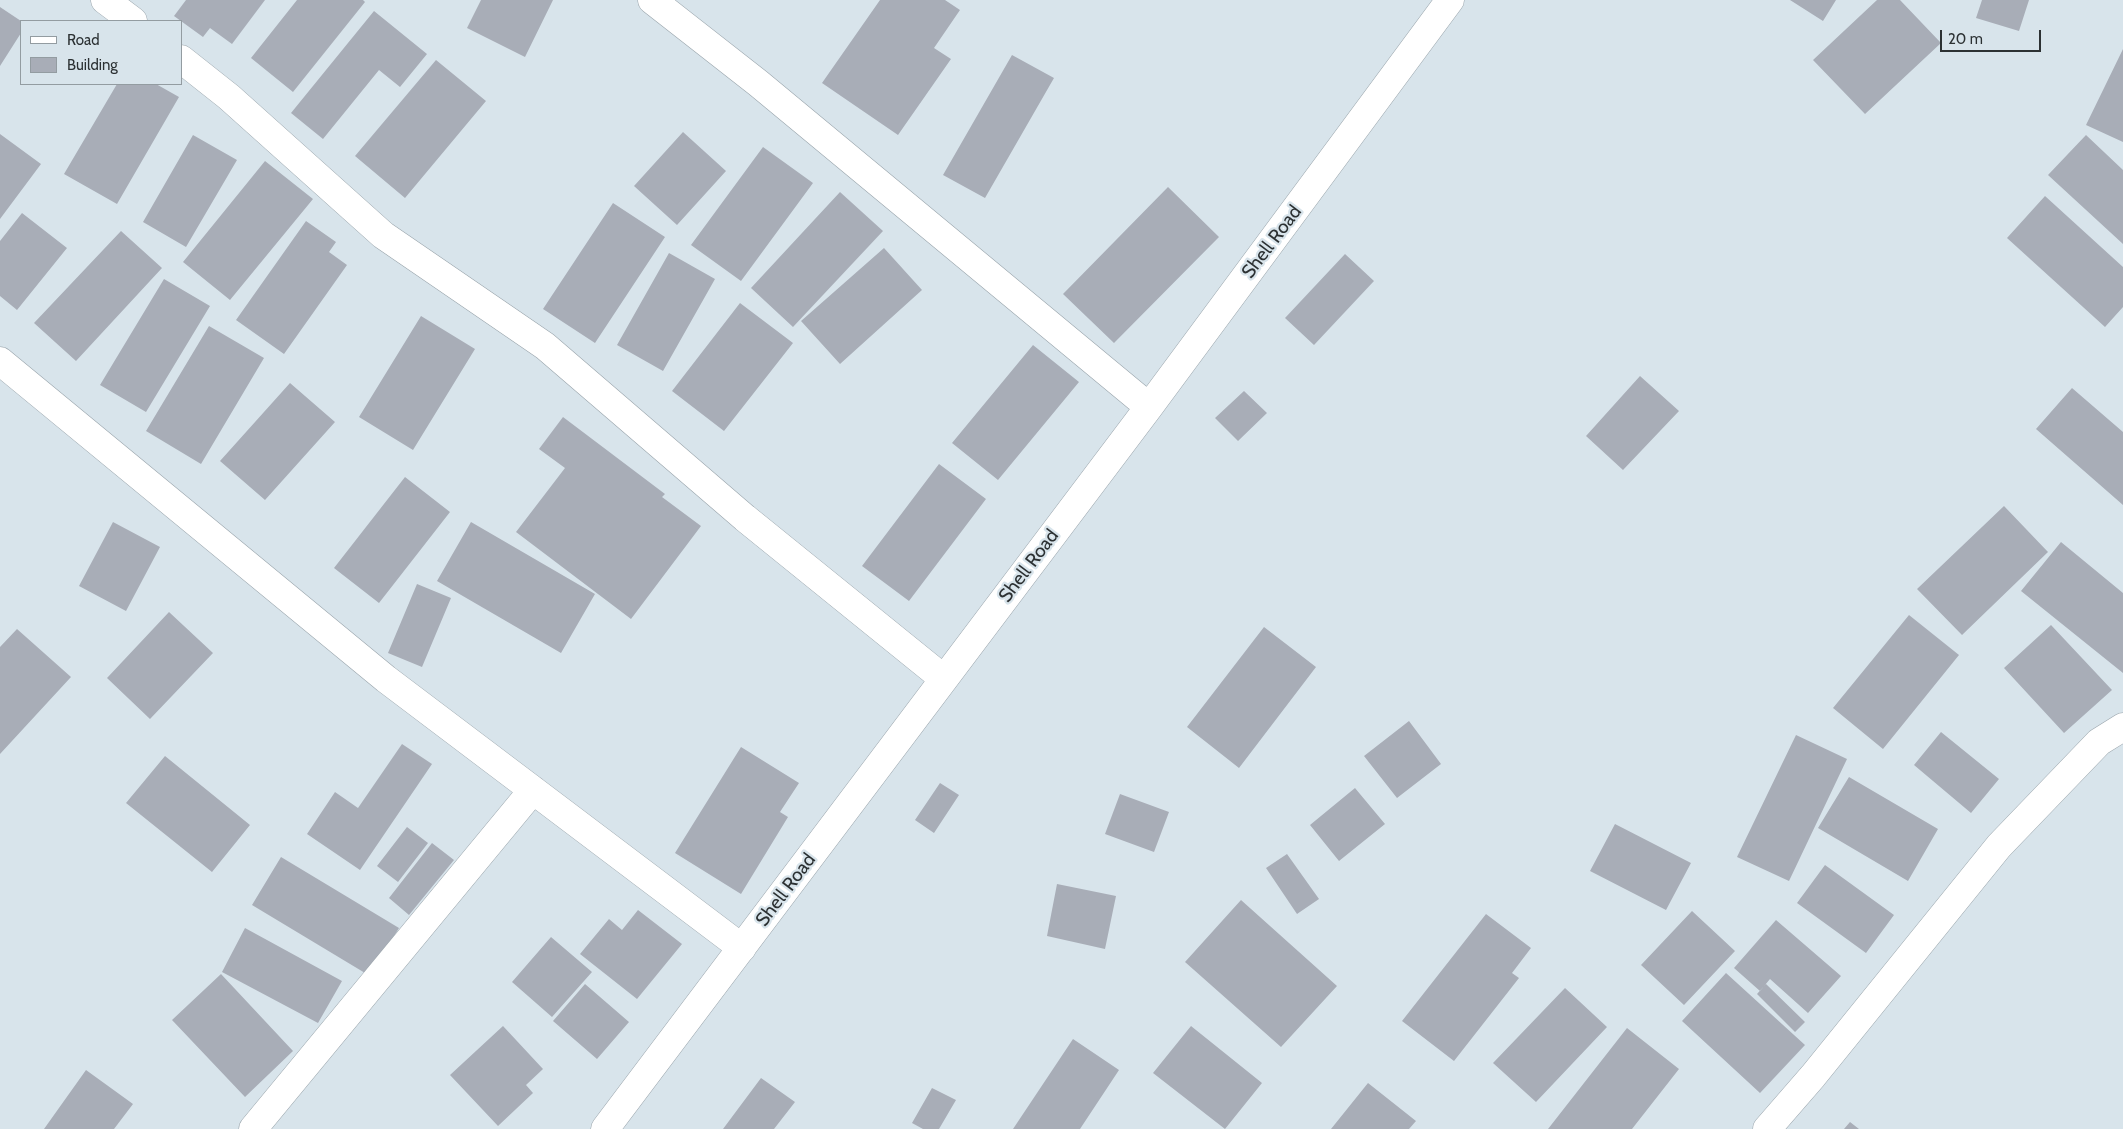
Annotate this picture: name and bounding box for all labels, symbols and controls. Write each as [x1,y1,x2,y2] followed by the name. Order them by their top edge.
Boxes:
[20,20,182,85] legend
[1943,20,2044,52] scale bar
[1948,30,1983,48] text: 20 m
[67,31,100,49] text: Road
[67,56,118,74] text: Building
[1237,201,1307,283] street label: Shell Road
[994,525,1064,607] street label: Shell Road
[751,849,821,931] street label: Shell Road

